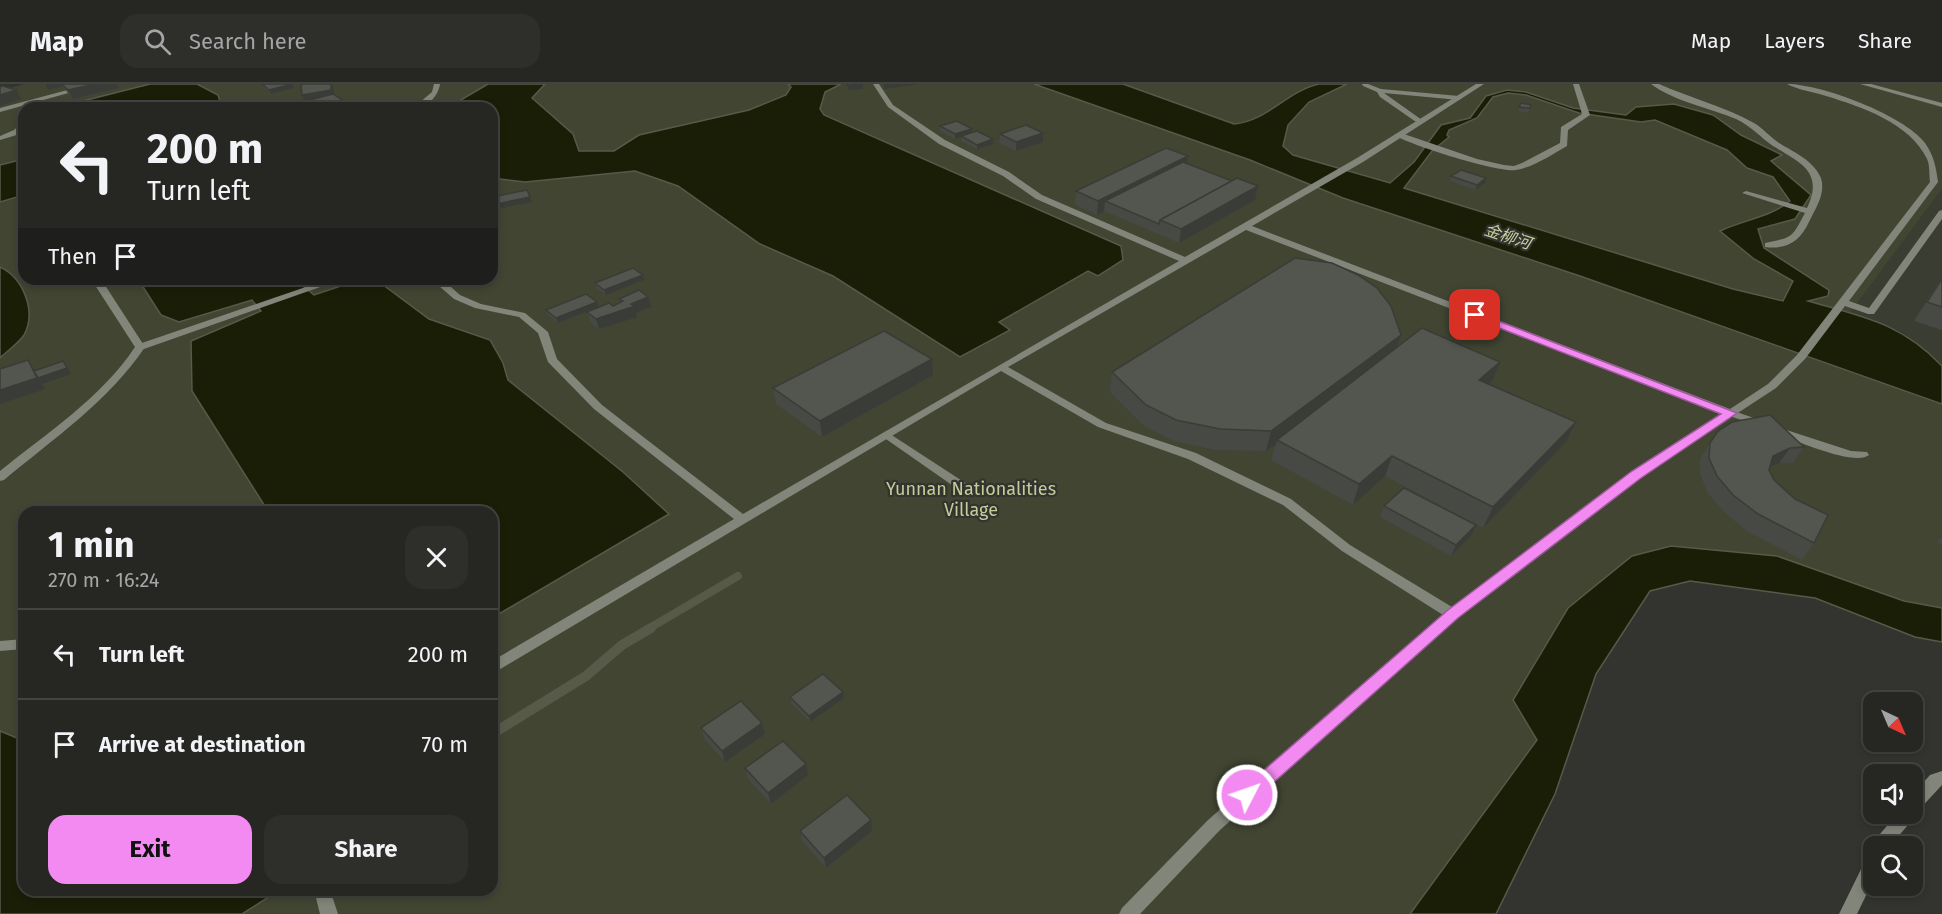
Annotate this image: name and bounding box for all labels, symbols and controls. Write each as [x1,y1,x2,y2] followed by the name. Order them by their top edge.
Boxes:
[120,14,540,68] search box
[30,25,84,58] text: Map
[141,25,174,58] icon: search
[189,28,307,55] text: Search here
[1691,28,1731,54] text: Map
[1764,28,1825,54] text: Layers
[1858,28,1912,54] text: Share
[147,124,263,174] text: 200 m
[48,126,126,204] icon: left
[147,175,250,207] text: Turn left
[1482,220,1536,254] water label: 金柳河
[109,240,142,273] icon: arrive
[48,243,97,270] text: Then
[1449,289,1500,340] pin
[1458,298,1491,331] icon: arrive
[886,478,1056,521] park label: Yunnan Nationalities Village
[48,523,135,567] text: 1 min
[405,526,468,589] button: close
[48,568,159,592] text: 270 m · 16:24
[48,638,81,671] icon: left
[99,641,184,668] text: Turn left
[408,641,468,668] text: 200 m
[1863,692,1923,752] north arrow
[1863,692,1923,896] map controls
[48,728,81,761] icon: arrive
[99,731,306,758] text: Arrive at destination
[422,731,468,758] text: 70 m
[1215,763,1279,827] position arrow
[1863,764,1923,824] button: sound
[48,815,252,884] button: Exit
[264,815,468,884] button: Share
[1863,836,1923,896] button: search

